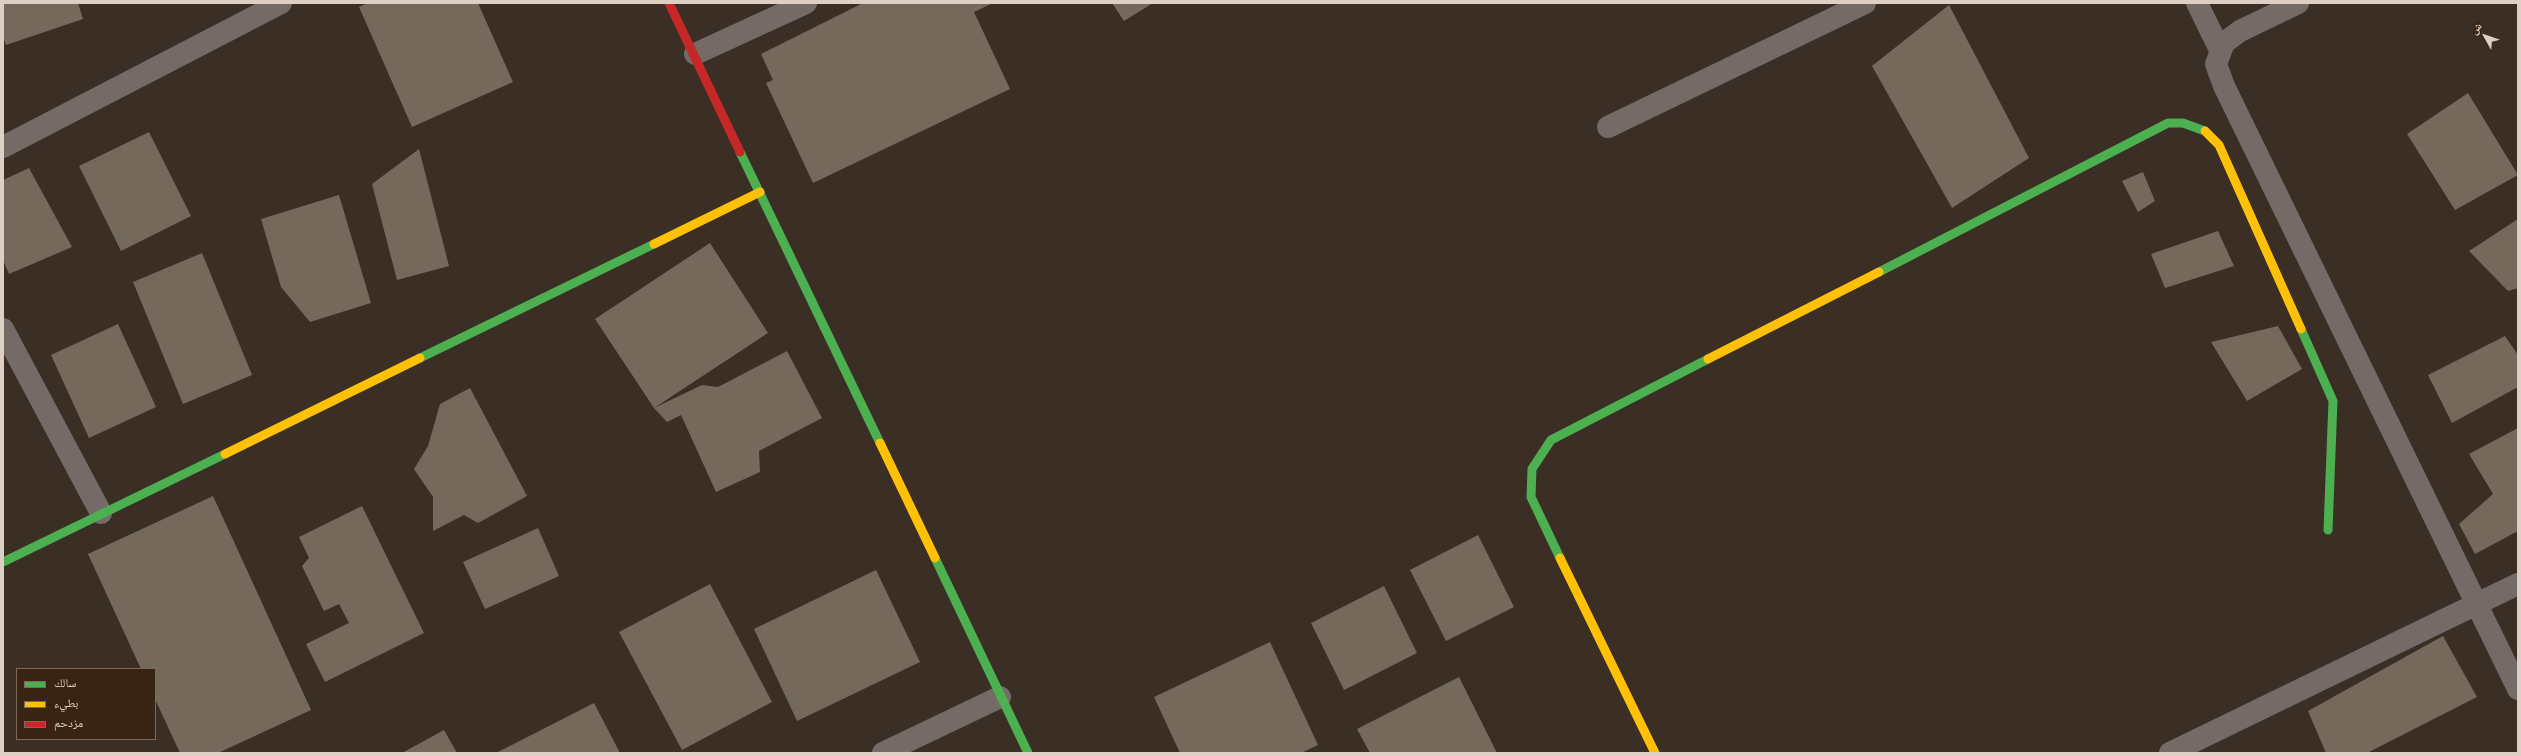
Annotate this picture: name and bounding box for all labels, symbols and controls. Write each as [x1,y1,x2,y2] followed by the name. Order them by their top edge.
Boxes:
[2465,16,2505,56] north arrow
[2466,19,2485,37] text: ش
[16,668,156,740] legend
[54,674,76,691] text: سالك
[54,694,78,711] text: بطيء
[54,714,83,731] text: مزدحم

